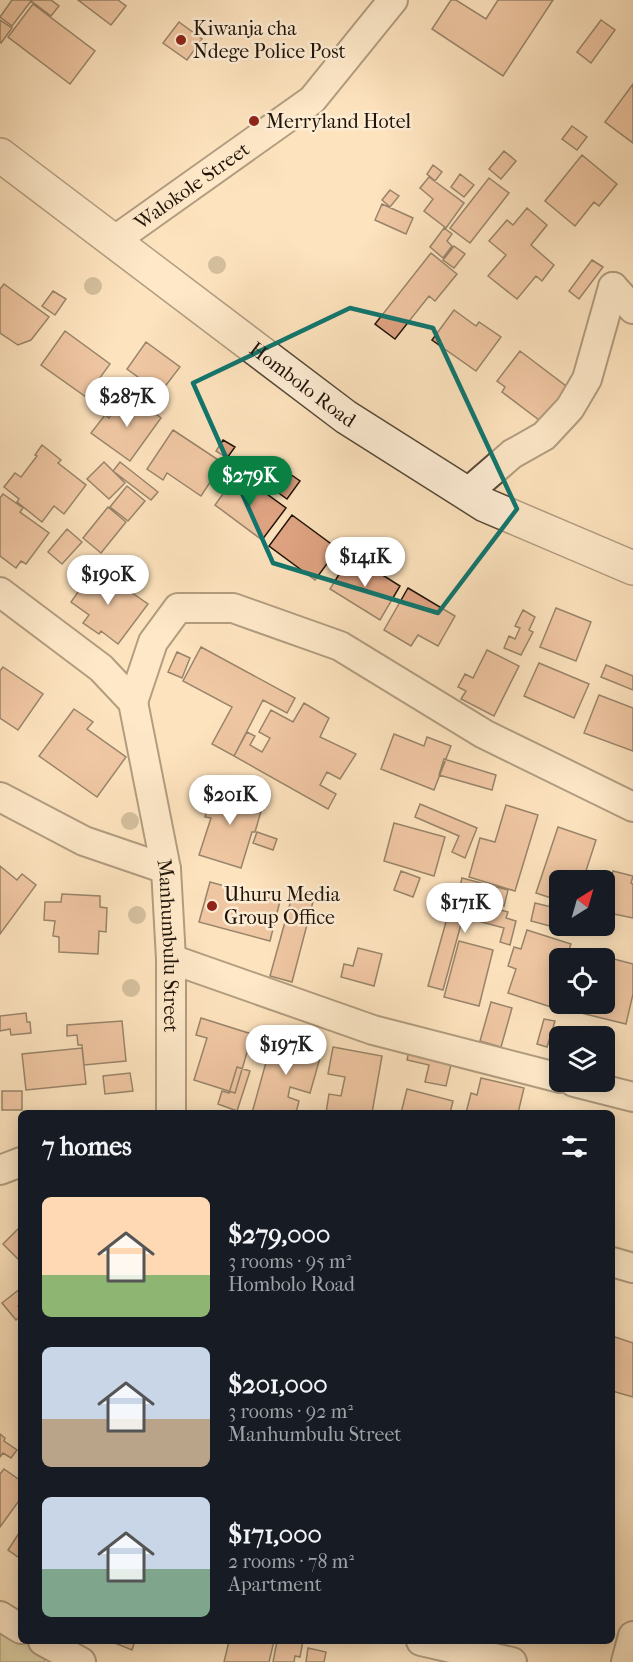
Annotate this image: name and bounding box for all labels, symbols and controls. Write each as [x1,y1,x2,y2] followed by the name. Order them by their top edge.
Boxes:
[193,17,346,63] place label: Kiwanja cha Ndege Police Post
[174,33,188,47] marker: Kiwanja cha Ndege Police Post
[266,110,412,133] place label: Merryland Hotel
[247,114,261,128] marker: Merryland Hotel
[129,137,254,235] street label: Walokole Street
[245,337,361,433] street label: Hombolo Road
[85,377,169,428] pin: $287K
[99,385,155,408] text: $287K
[208,456,292,507] pin: $279K
[222,464,278,487] text: $279K
[323,537,407,588] pin: $141K
[339,545,391,568] text: $141K
[66,555,150,606] pin: $190K
[81,563,135,586] text: $190K
[188,775,272,826] pin: $201K
[203,783,257,806] text: $201K
[152,857,182,1032] street label: Manhumbulu Street
[549,870,615,936] north arrow
[549,870,615,1092] map controls
[224,883,341,929] place label: Uhuru Media Group Office
[423,883,507,934] pin: $171K
[440,891,490,914] text: $171K
[205,899,219,913] marker: Uhuru Media Group Office
[549,948,615,1014] button: locate
[244,1025,328,1076] pin: $197K
[549,1026,615,1092] button: layers
[260,1033,312,1056] text: $197K
[558,1130,591,1163] icon: filters
[42,1131,132,1162] text: 7 homes
[228,1219,330,1250] text: $279,000
[90,1221,162,1293] icon: home
[228,1250,351,1273] text: 3 rooms · 95 m²
[228,1273,355,1296] text: Hombolo Road
[228,1369,328,1400] text: $201,000
[90,1371,162,1443] icon: home
[228,1400,353,1423] text: 3 rooms · 92 m²
[228,1423,401,1446] text: Manhumbulu Street
[228,1519,322,1550] text: $171,000
[90,1521,162,1593] icon: home
[228,1550,354,1573] text: 2 rooms · 78 m²
[228,1573,322,1596] text: Apartment

